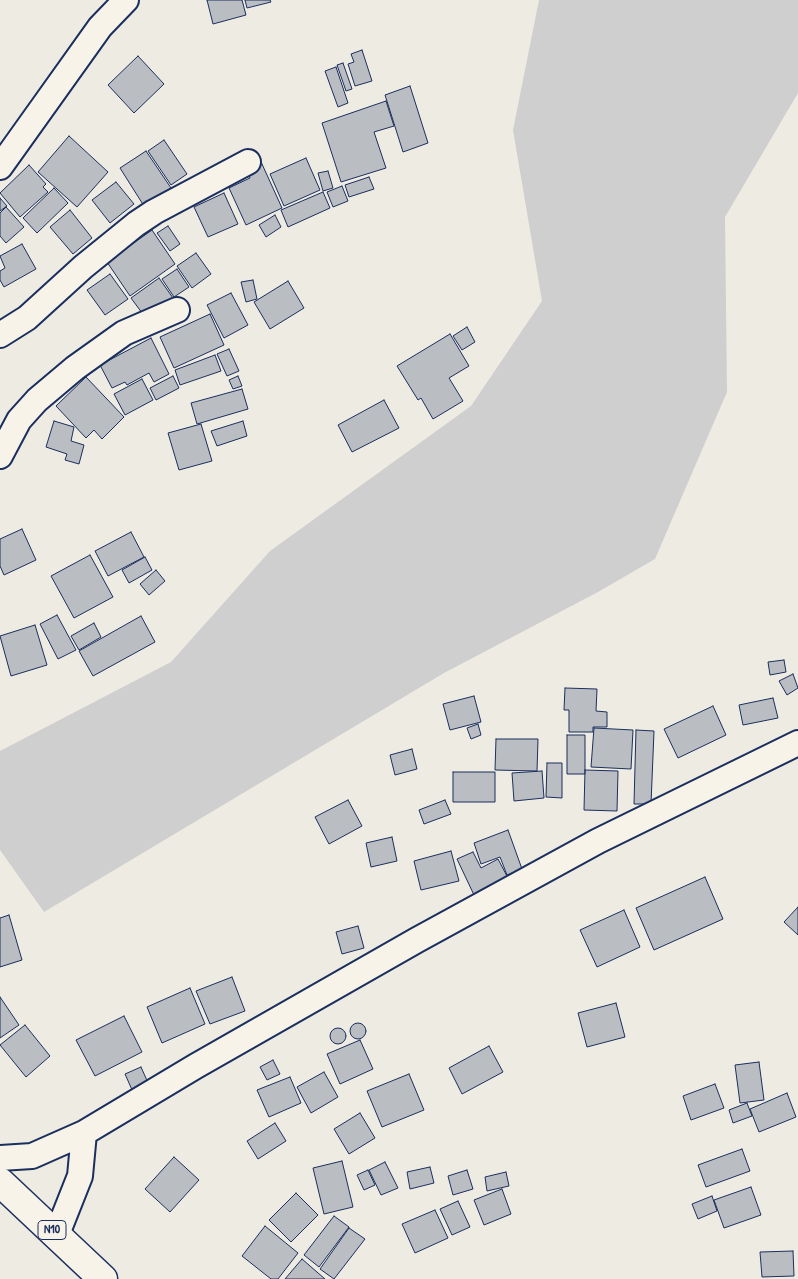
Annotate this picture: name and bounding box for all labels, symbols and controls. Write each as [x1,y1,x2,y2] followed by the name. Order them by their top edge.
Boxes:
[38,1220,66,1240] road number: N10

